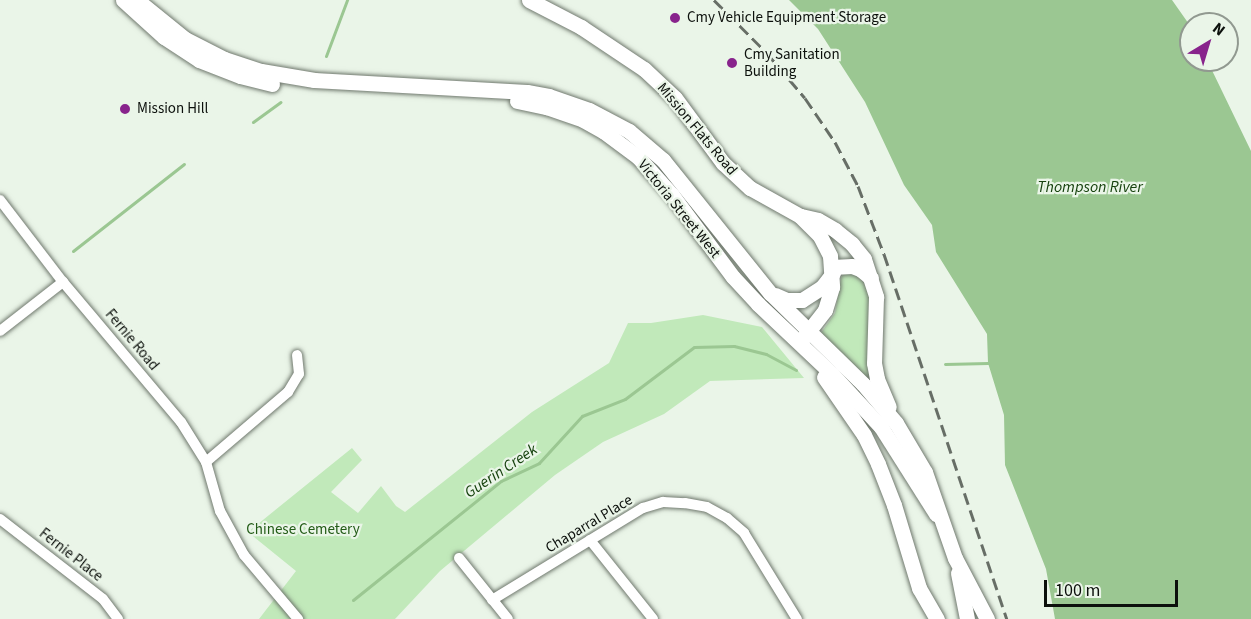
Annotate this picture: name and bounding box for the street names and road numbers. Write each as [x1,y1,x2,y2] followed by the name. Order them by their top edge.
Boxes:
[653,79,741,179] street label: Mission Flats Road
[634,156,724,262] street label: Victoria Street West
[101,306,163,374] street label: Fernie Road
[542,491,636,557] street label: Chaparral Place
[36,525,106,585] street label: Fernie Place

